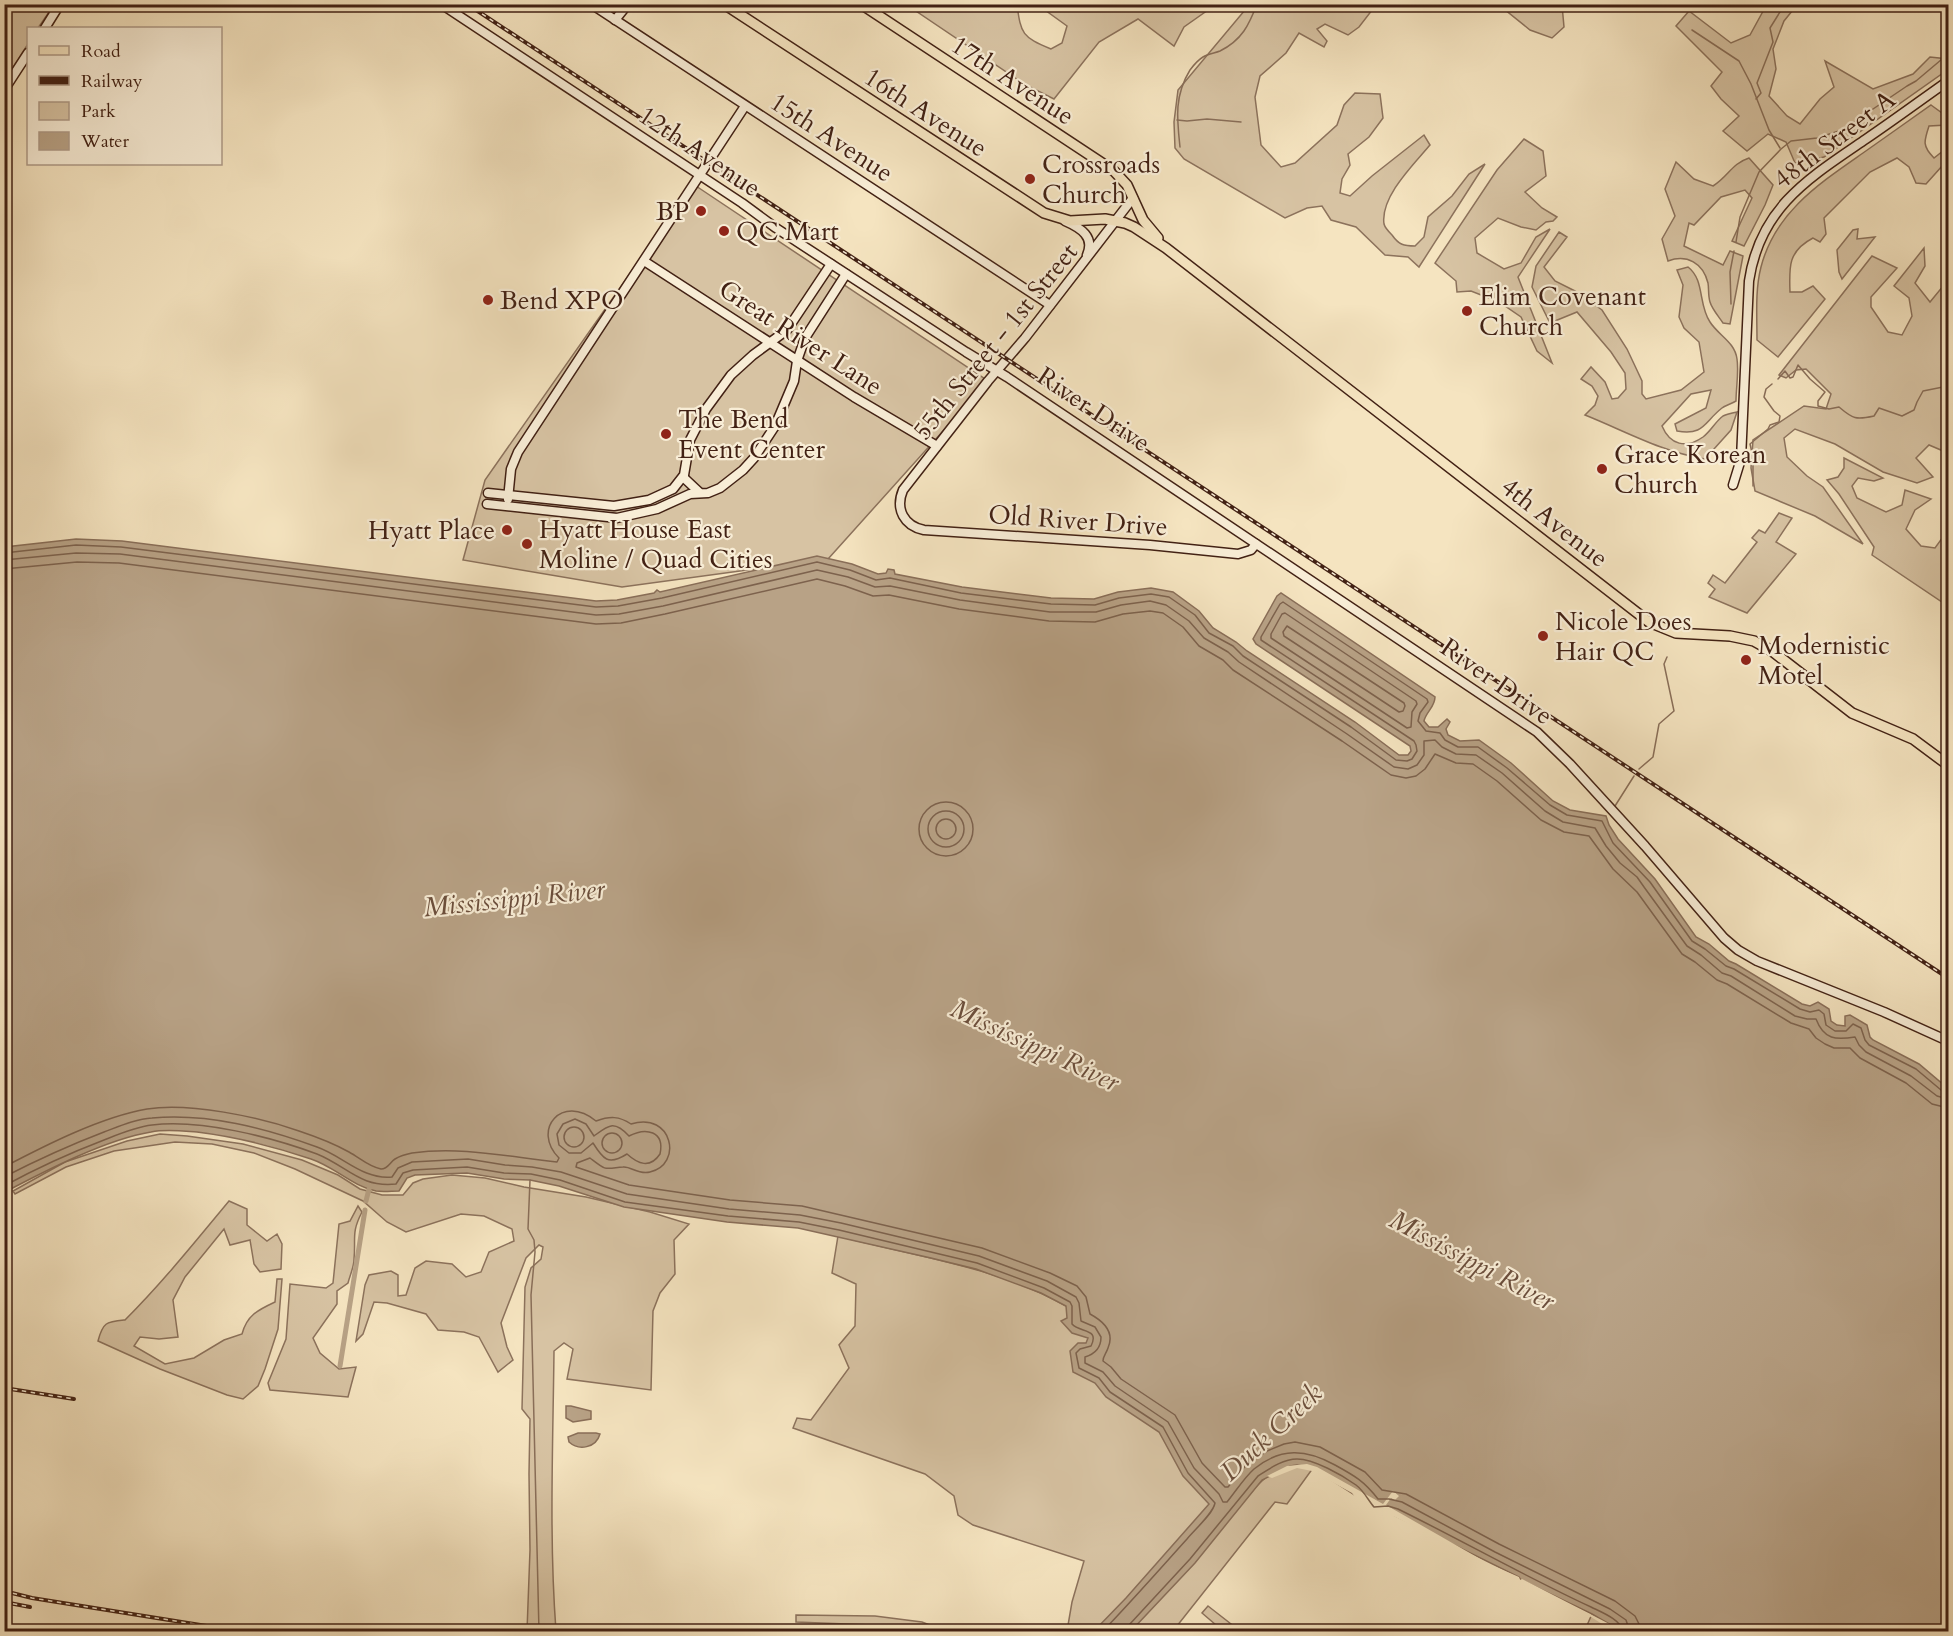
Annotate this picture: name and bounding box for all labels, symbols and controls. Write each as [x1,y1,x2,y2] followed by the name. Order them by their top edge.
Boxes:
[27,27,222,165] legend
[944,28,1081,133] street label: 17th Avenue
[81,39,121,64] text: Road
[857,60,994,165] street label: 16th Avenue
[81,69,143,94] text: Railway
[1766,82,1903,197] street label: 48th Street A
[763,85,900,190] street label: 15th Avenue
[632,98,768,205] street label: 12th Avenue
[81,99,116,124] text: Park
[80,129,130,154] text: Water
[1042,147,1160,212] place label: Crossroads Church
[1023,172,1037,186] marker: Crossroads Church
[656,194,689,229] place label: BP
[694,204,708,218] marker: BP
[736,214,839,249] place label: QC Mart
[717,224,731,238] marker: QC Mart
[905,236,1086,447] street label: 55th Street - 1st Street
[712,271,889,403] street label: Great River Lane
[1479,279,1646,344] place label: Elim Covenant Church
[500,283,623,318] place label: Bend XPO
[481,293,495,307] marker: Bend XPO
[1460,304,1474,318] marker: Elim Covenant Church
[1030,359,1157,460] street label: River Drive
[678,402,825,467] place label: The Bend Event Center
[659,427,673,441] marker: The Bend Event Center
[1614,437,1767,502] place label: Grace Korean Church
[1595,462,1609,476] marker: Grace Korean Church
[1494,469,1616,575] street label: 4th Avenue
[987,497,1169,544] street label: Old River Drive
[539,512,772,577] place label: Hyatt House East Moline / Quad Cities
[368,513,495,548] place label: Hyatt Place
[500,523,514,537] marker: Hyatt Place
[520,537,534,551] marker: Hyatt House East Moline / Quad Cities
[1555,604,1692,669] place label: Nicole Does Hair QC
[1758,628,1890,693] place label: Modernistic Motel
[1536,629,1550,643] marker: Nicole Does Hair QC
[1434,630,1560,733] street label: River Drive
[1739,653,1753,667] marker: Modernistic Motel
[422,870,608,926] water label: Mississippi River
[944,990,1126,1101] water label: Mississippi River
[1383,1201,1562,1320] water label: Mississippi River
[1212,1375,1331,1489] water label: Duck Creek

